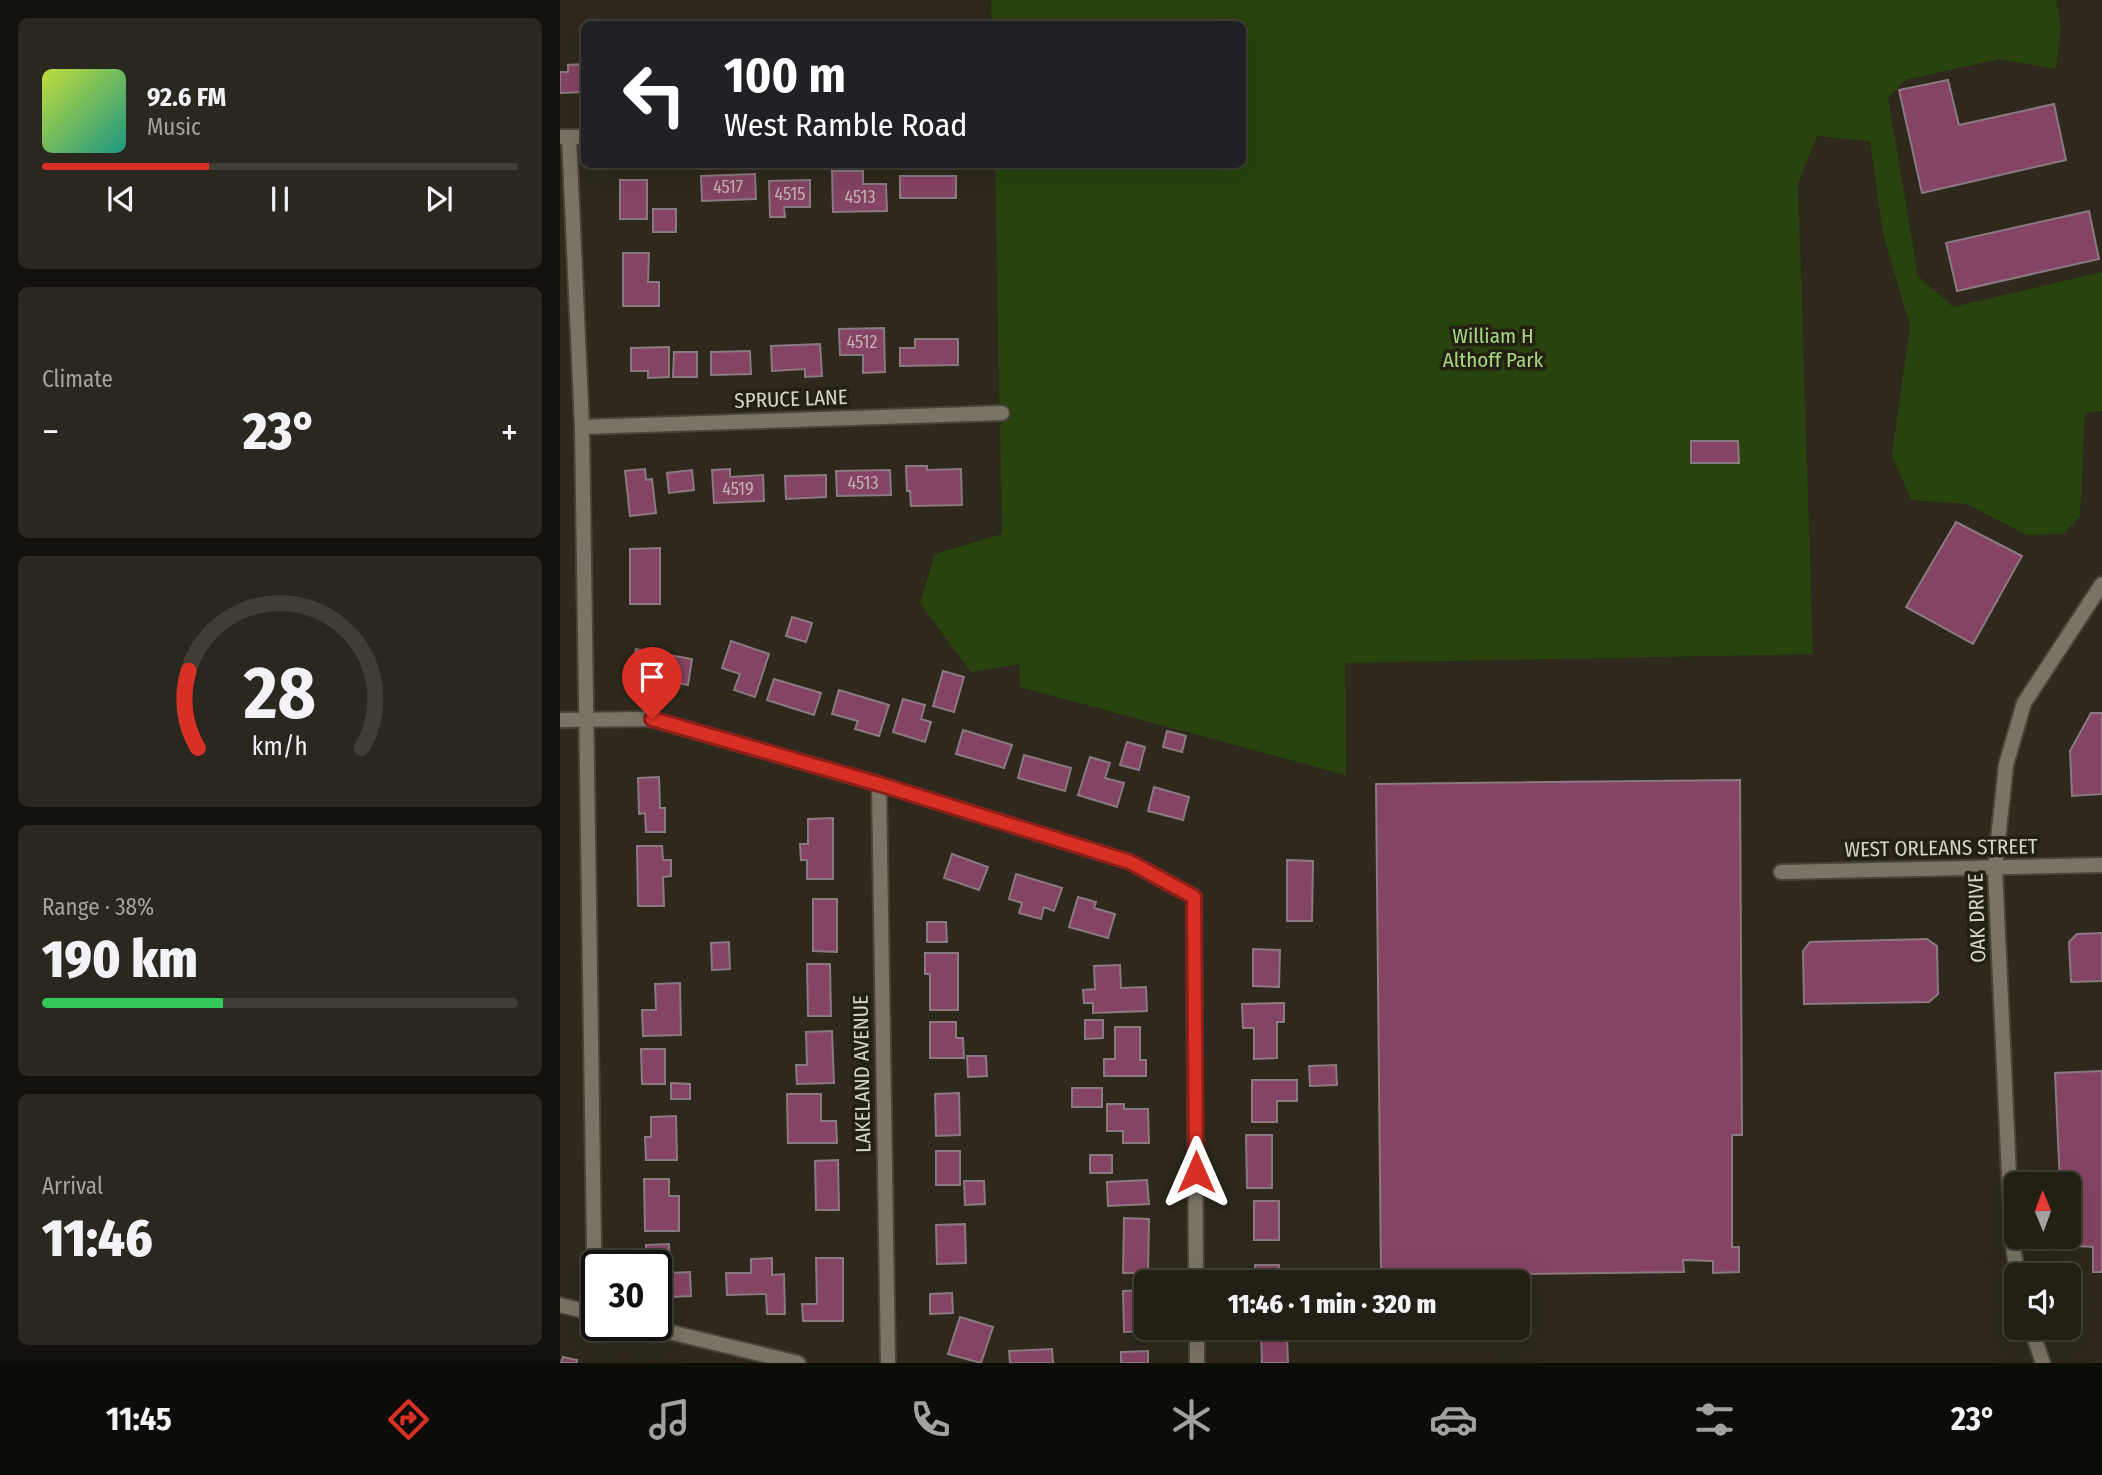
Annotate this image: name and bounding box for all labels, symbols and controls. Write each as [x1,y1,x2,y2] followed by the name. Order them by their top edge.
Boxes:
[724,46,846,105] text: 100 m
[609,49,700,140] icon: left
[147,82,226,113] text: 92.6 FM
[724,106,968,144] text: West Ramble Road
[147,113,201,141] text: Music
[713,176,743,198] house number: 4517
[102,180,140,218] icon: previous
[261,180,299,218] icon: pause
[420,180,458,218] icon: next
[774,183,806,205] house number: 4515
[844,186,876,208] house number: 4513
[1443,323,1544,373] park label: William H Althoff Park
[847,331,877,353] house number: 4512
[42,365,113,393] text: Climate
[734,384,848,414] street label: SPRUCE LANE
[243,400,317,463] text: 23°
[42,409,59,455] text: −
[501,409,518,455] text: +
[847,472,879,494] house number: 4513
[722,478,754,500] house number: 4519
[622,647,682,719] pin
[243,650,316,737] text: 28
[633,658,671,696] icon: arrive
[252,731,308,761] text: km/h
[1844,833,2038,863] street label: WEST ORLEANS STREET
[1962,873,1992,963] street label: OAK DRIVE
[42,893,154,921] text: Range · 38%
[42,928,198,991] text: 190 km
[848,995,876,1153] street label: LAKELAND AVENUE
[1159,1135,1233,1209] position arrow
[42,1172,103,1200] text: Arrival
[2004,1172,2081,1250] north arrow
[2004,1172,2081,1340] map controls
[42,1207,153,1270] text: 11:46
[581,1250,672,1341] speed limit sign: 30
[2004,1263,2081,1340] button: sound
[1228,1289,1436,1320] text: 11:46 · 1 min · 320 m
[384,1395,433,1444] icon: directions
[645,1395,694,1444] icon: music
[906,1395,955,1444] icon: phone
[1167,1395,1216,1444] icon: climate
[1429,1395,1478,1444] icon: car
[1690,1395,1739,1444] icon: filters
[106,1400,172,1438] text: 11:45
[1951,1400,1996,1438] text: 23°

